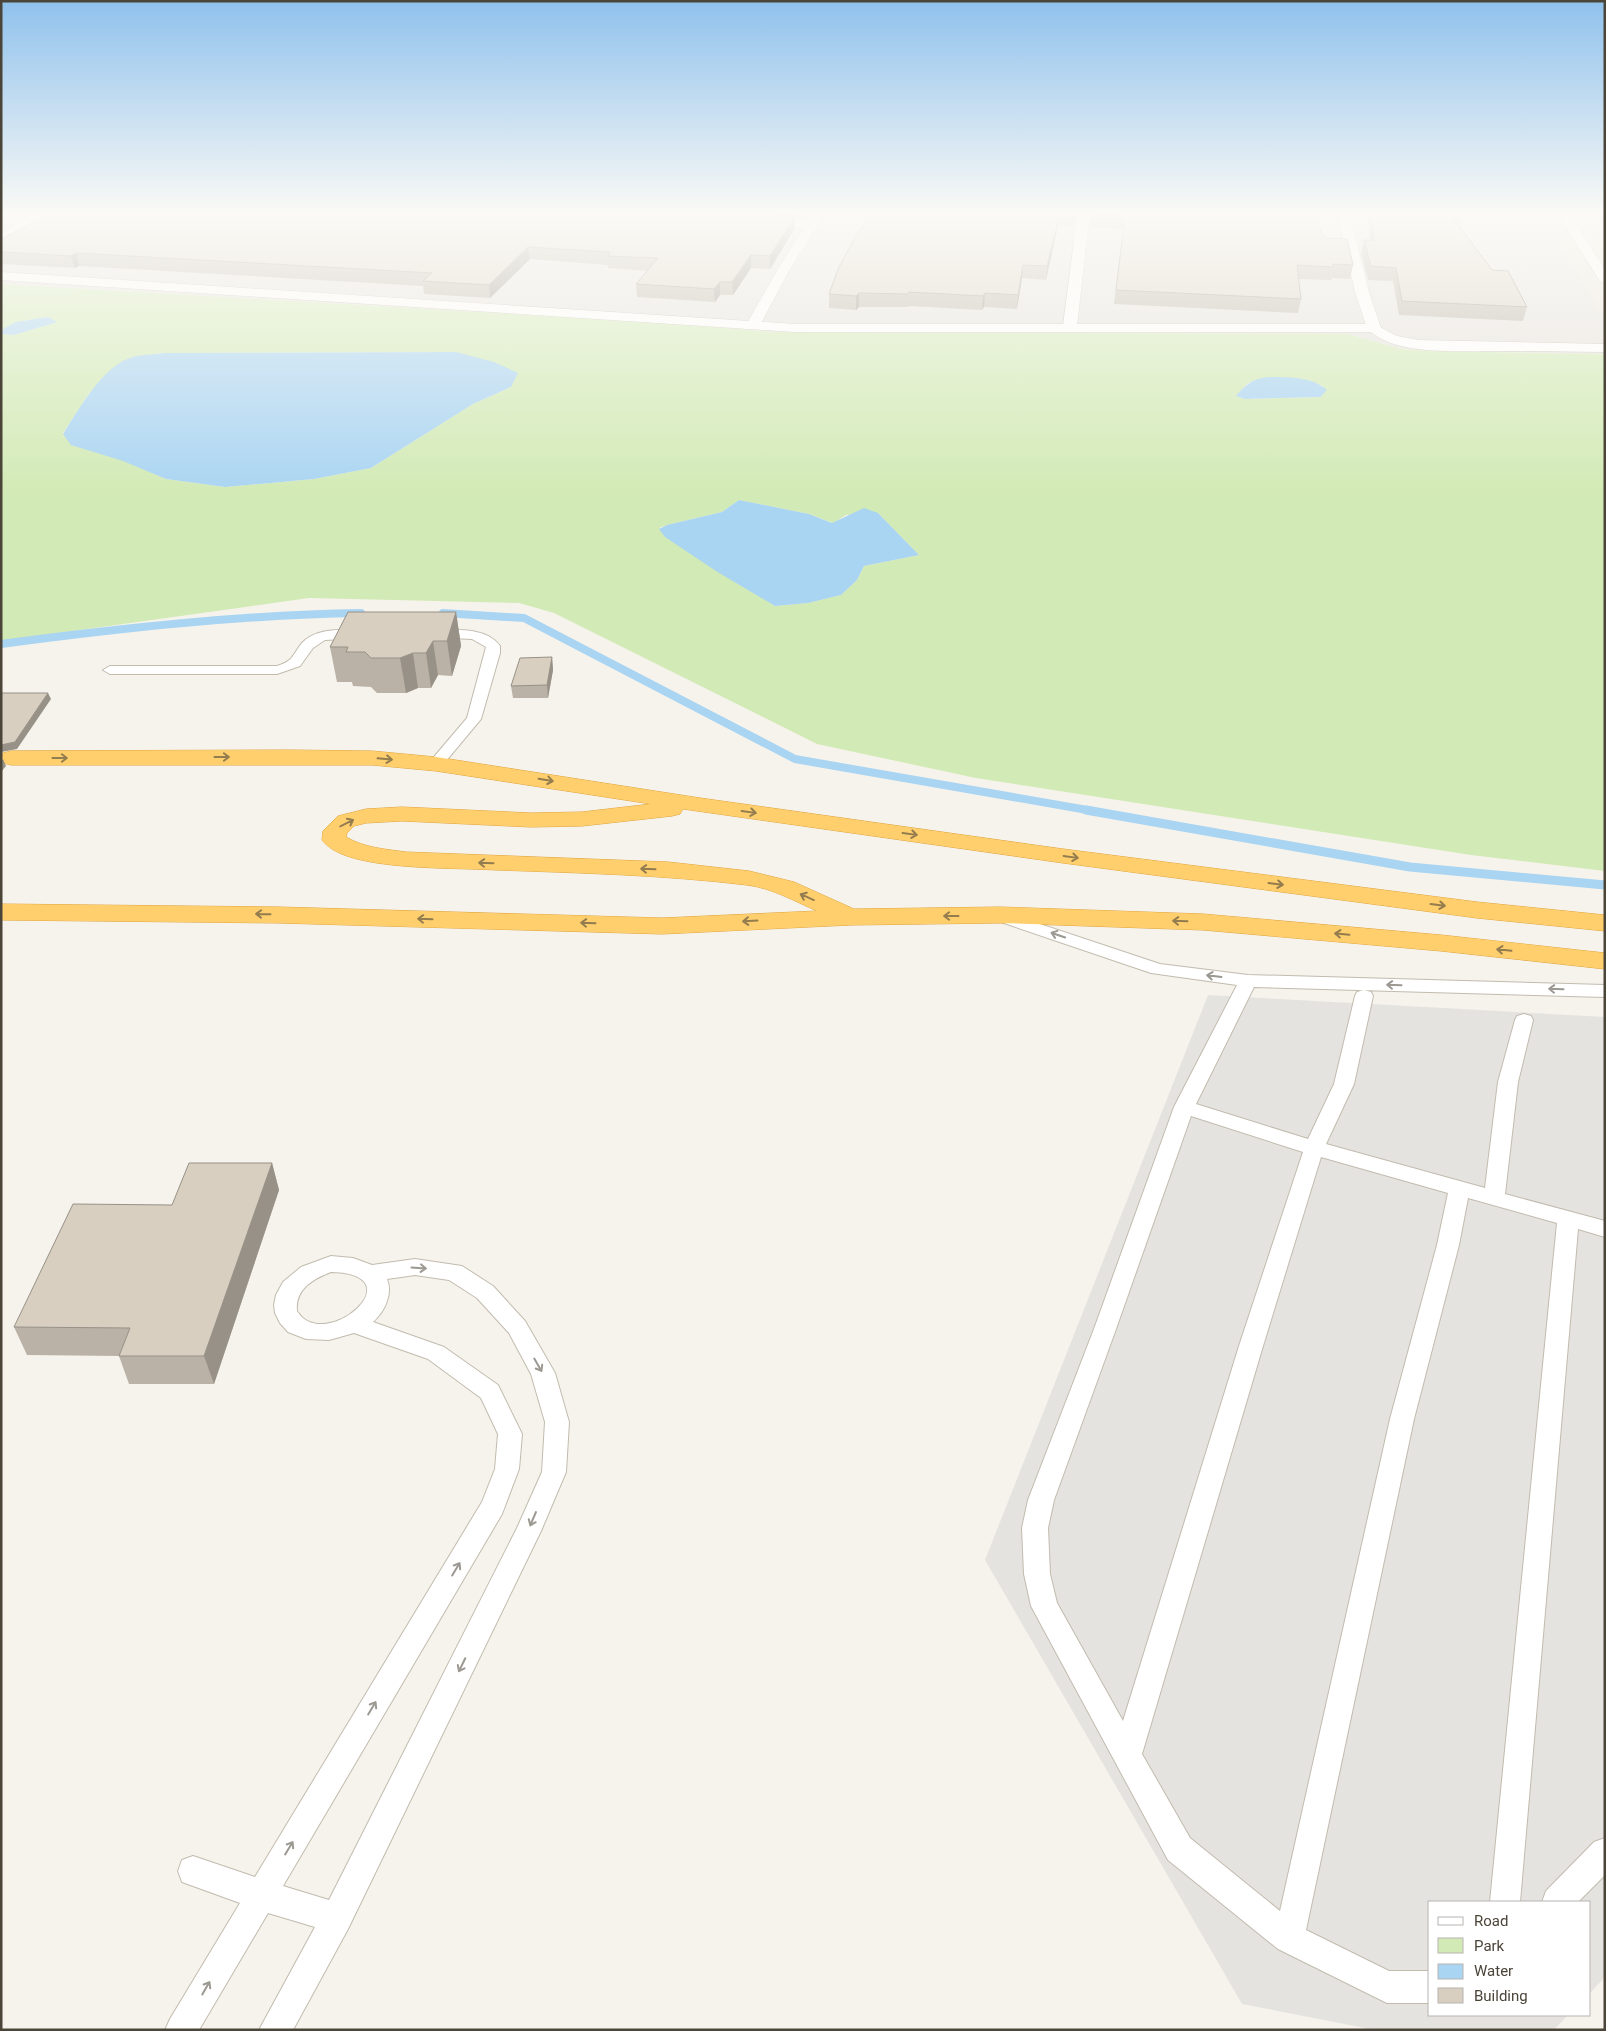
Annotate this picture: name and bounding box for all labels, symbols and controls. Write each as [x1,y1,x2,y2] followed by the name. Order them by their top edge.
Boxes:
[214,752,230,762] one-way arrow
[52,753,68,763] one-way arrow
[377,754,393,764] one-way arrow
[538,775,554,785] one-way arrow
[740,807,756,817] one-way arrow
[339,818,354,827] one-way arrow
[901,829,917,839] one-way arrow
[1062,852,1078,862] one-way arrow
[478,858,494,868] one-way arrow
[640,864,656,873] one-way arrow
[1268,879,1284,889] one-way arrow
[800,892,815,901] one-way arrow
[1429,900,1445,910] one-way arrow
[255,909,272,919] one-way arrow
[944,911,960,921] one-way arrow
[418,914,434,924] one-way arrow
[743,917,759,926] one-way arrow
[1173,917,1189,926] one-way arrow
[580,919,596,928] one-way arrow
[1050,930,1066,939] one-way arrow
[1335,930,1351,939] one-way arrow
[1496,945,1512,955] one-way arrow
[1206,971,1222,981] one-way arrow
[1386,980,1402,990] one-way arrow
[1548,985,1564,994] one-way arrow
[411,1263,427,1272] one-way arrow
[533,1357,543,1372] one-way arrow
[528,1511,538,1526] one-way arrow
[451,1562,461,1576] one-way arrow
[457,1657,466,1672] one-way arrow
[368,1702,378,1716] one-way arrow
[284,1841,294,1855] one-way arrow
[1428,1901,1591,2016] legend
[1474,1912,1508,1930] text: Road
[1474,1937,1505,1955] text: Park
[1474,1962,1513,1980] text: Water
[202,1981,212,1995] one-way arrow
[1474,1987,1528,2005] text: Building

